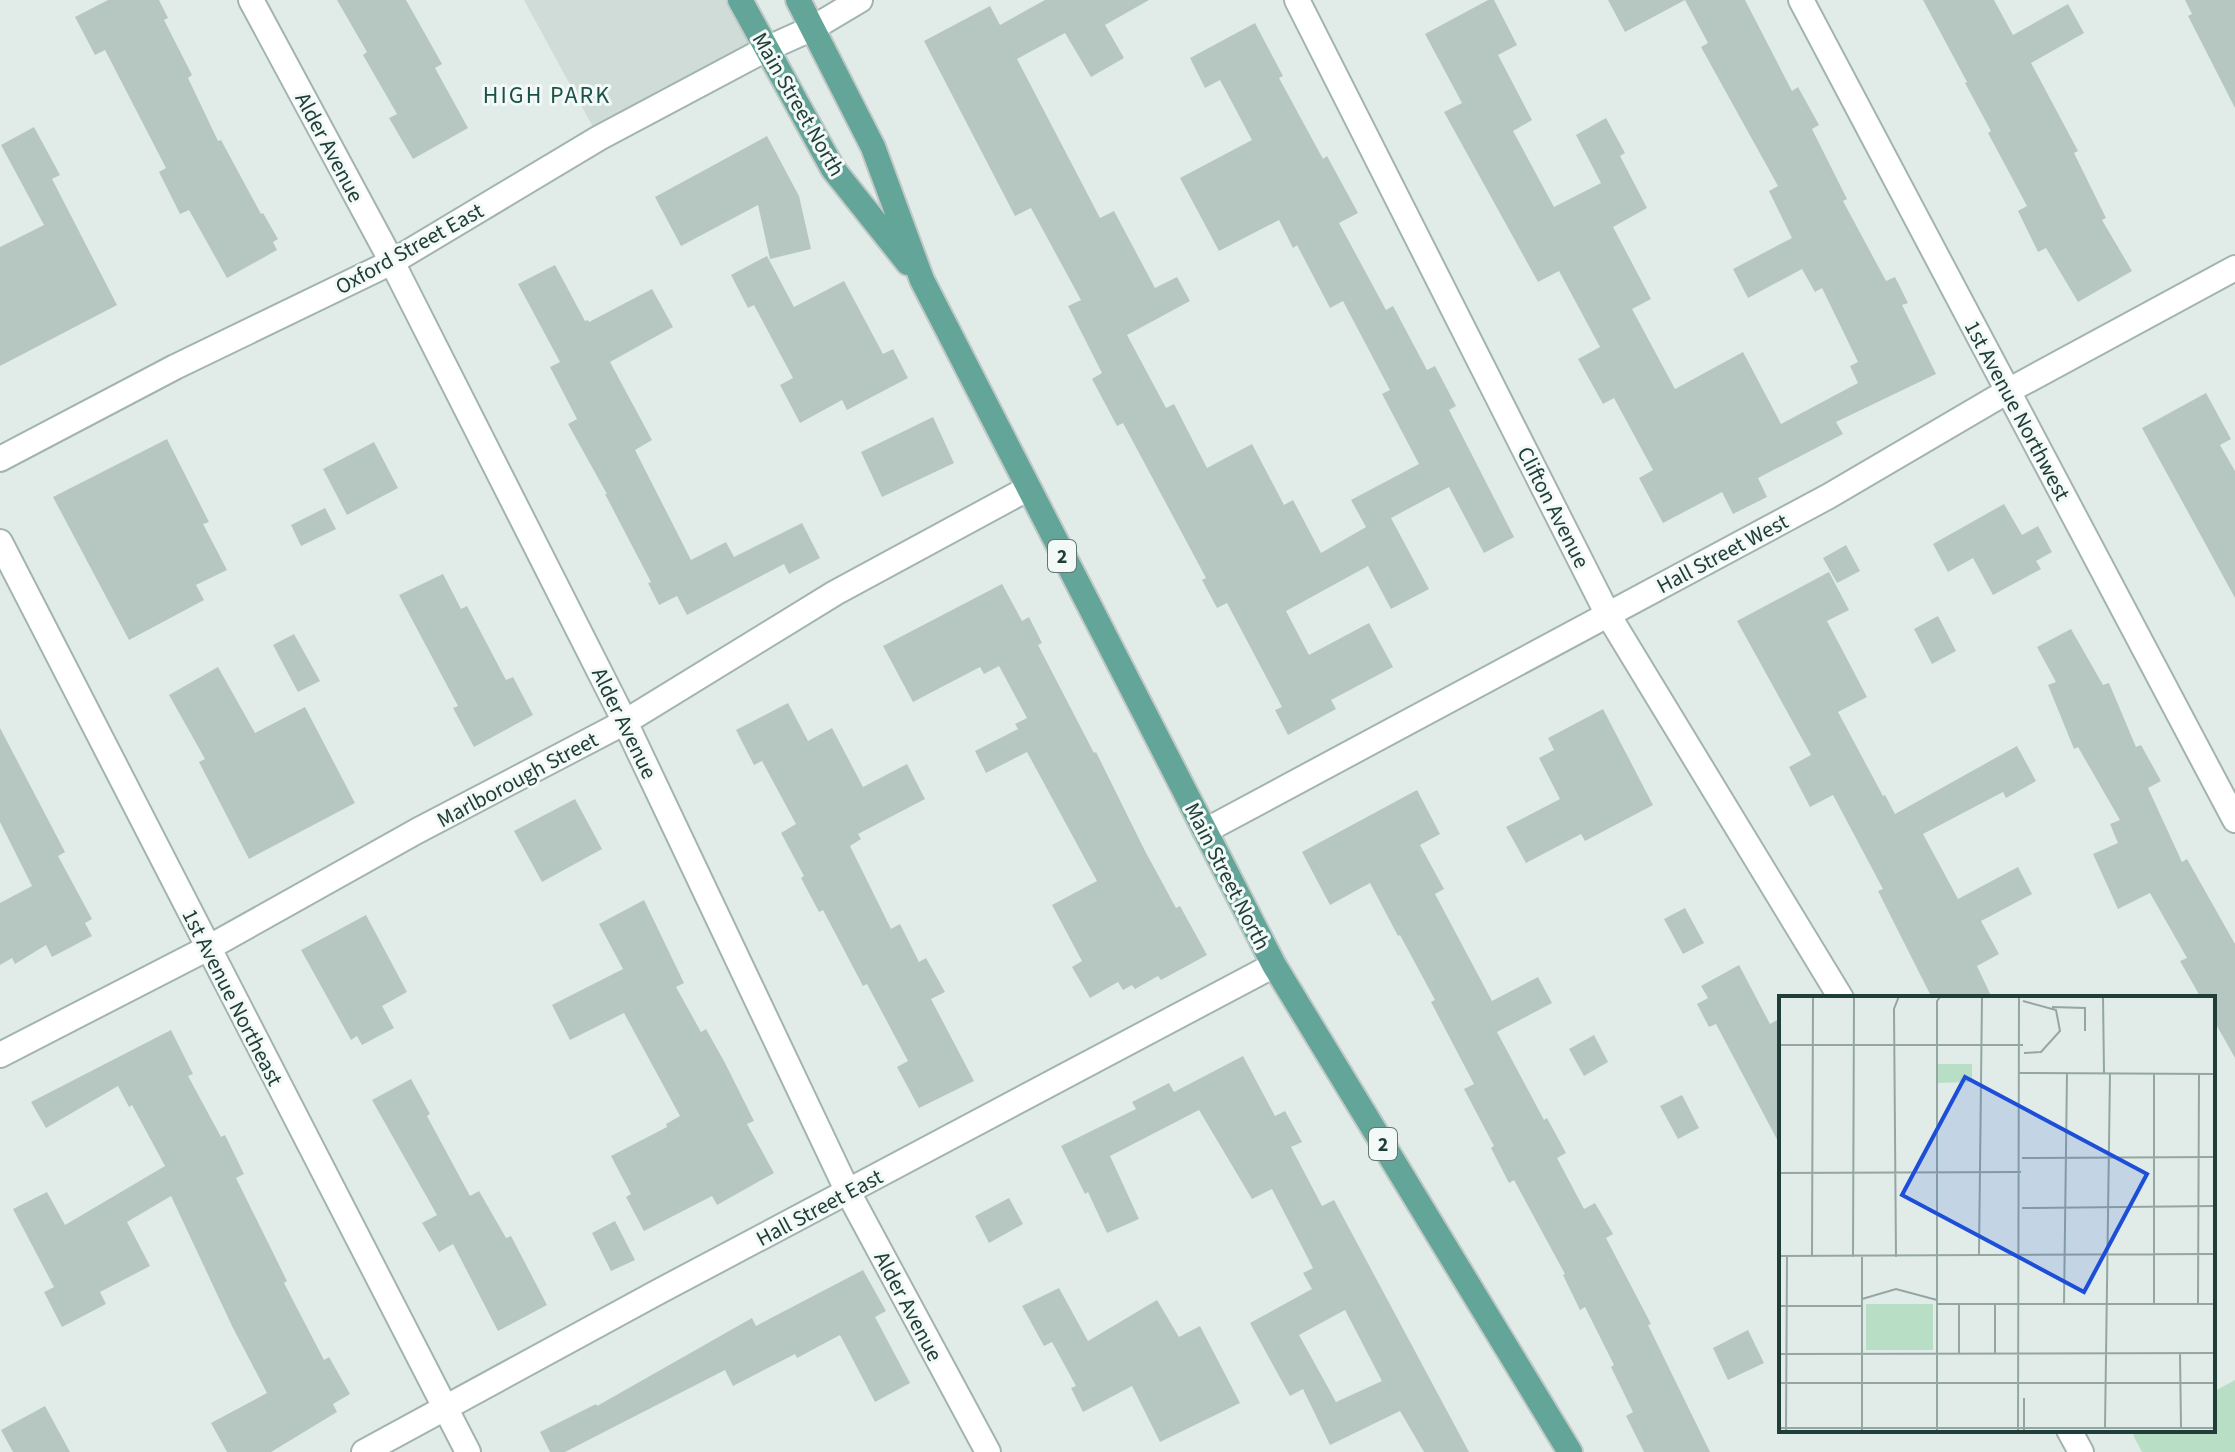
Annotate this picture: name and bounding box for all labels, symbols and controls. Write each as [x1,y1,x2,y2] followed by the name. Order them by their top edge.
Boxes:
[744,27,852,182] street label: Main Street North
[483,78,611,113] district label: HIGH PARK
[287,87,372,208] street label: Alder Avenue
[330,195,490,303] street label: Oxford Street East
[1956,315,2078,507] street label: 1st Avenue Northwest
[1509,441,1597,574] street label: Clifton Avenue
[1651,505,1794,602] street label: Hall Street West
[1048,540,1076,572] road number: 2
[583,662,665,785] street label: Alder Avenue
[431,724,604,836] street label: Marlborough Street
[1176,797,1278,956] street label: Main Street North
[174,903,291,1092] street label: 1st Avenue Northeast
[1779,996,2215,1432] inset map
[1369,1128,1397,1160] road number: 2
[750,1161,889,1255] street label: Hall Street East
[866,1246,951,1367] street label: Alder Avenue

